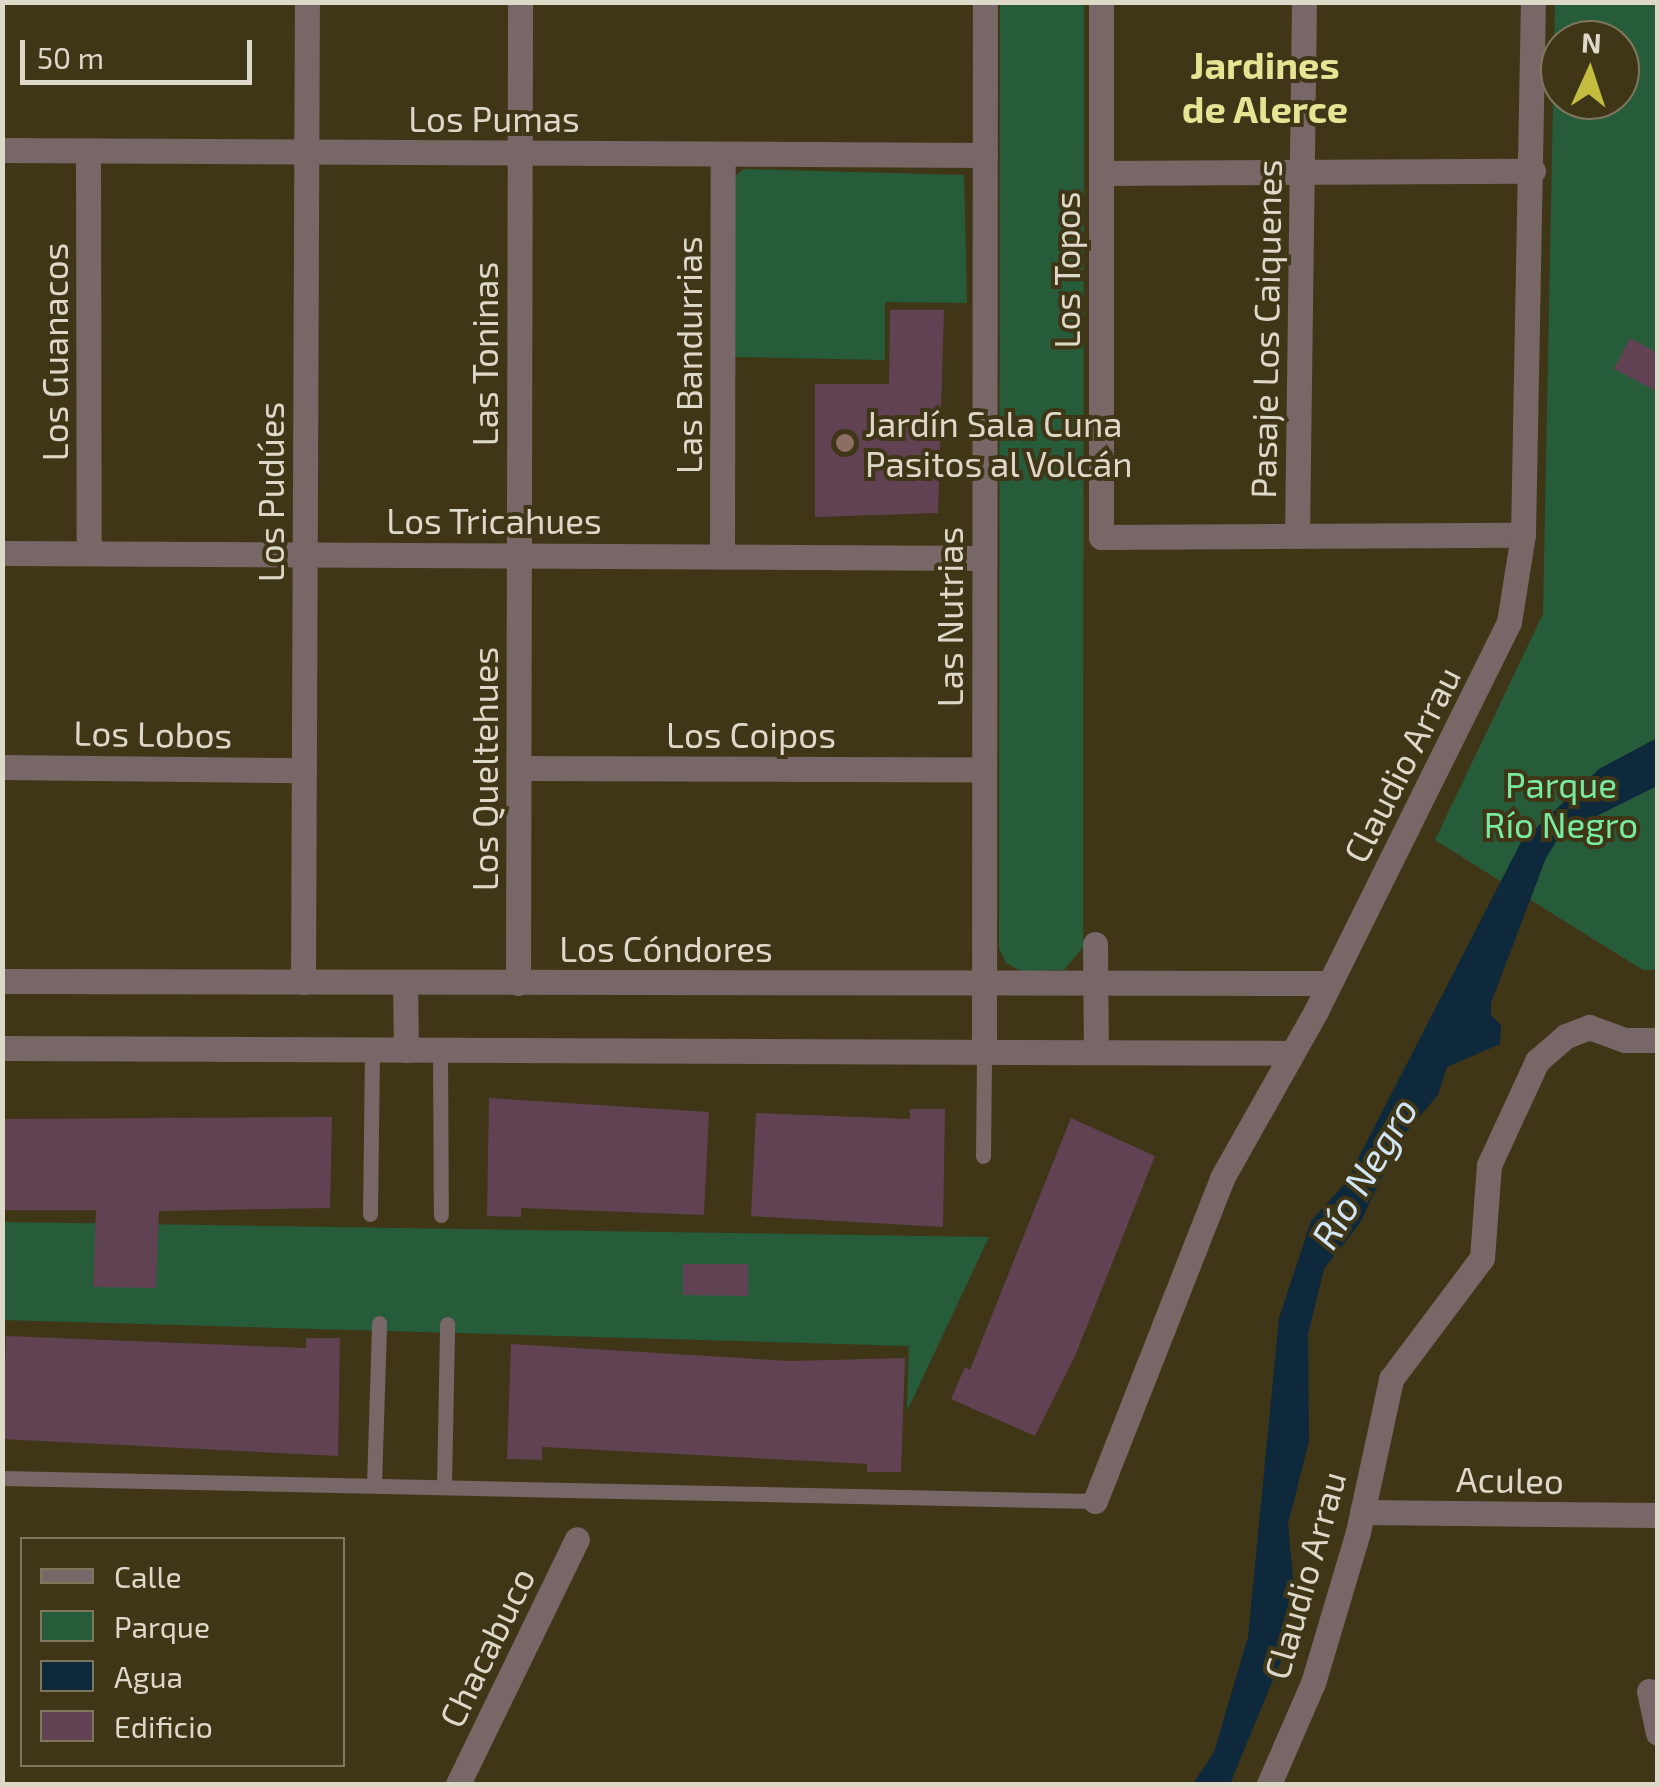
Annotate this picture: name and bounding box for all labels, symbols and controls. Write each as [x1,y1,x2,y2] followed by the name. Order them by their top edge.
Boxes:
[25,20,258,82] scale bar
[1540,20,1640,120] north arrow
[1580,25,1602,60] text: N
[37,39,104,75] text: 50 m
[1181,42,1349,132] district label: Jardines de Alerce
[408,97,580,139] street label: Los Pumas
[1241,159,1289,499] street label: Pasaje Los Caiquenes
[1045,191,1087,349] street label: Los Topos
[667,236,709,474] street label: Las Bandurrias
[33,243,75,461] street label: Los Guanacos
[463,261,505,447] street label: Las Toninas
[249,402,291,582] street label: Los Pudúes
[865,402,1134,484] place label: Jardín Sala Cuna Pasitos al Volcán
[834,432,856,454] marker: Jardín Sala Cuna Pasitos al Volcán
[386,499,602,541] street label: Los Tricahues
[928,527,970,707] street label: Las Nutrias
[463,647,505,891] street label: Los Queltehues
[1333,659,1469,869] street label: Claudio Arrau
[73,711,233,755] street label: Los Lobos
[666,713,836,755] street label: Los Coipos
[1484,763,1638,845] park label: Parque Río Negro
[559,927,773,969] street label: Los Cóndores
[1301,1089,1427,1257] water label: Río Negro
[1456,1457,1564,1501] street label: Aculeo
[1254,1466,1354,1684] street label: Claudio Arrau
[20,1537,345,1767] legend
[114,1558,182,1594] text: Calle
[429,1560,543,1734] street label: Chacabuco
[114,1608,210,1644] text: Parque
[114,1658,183,1694] text: Agua
[114,1708,213,1744] text: Edificio

